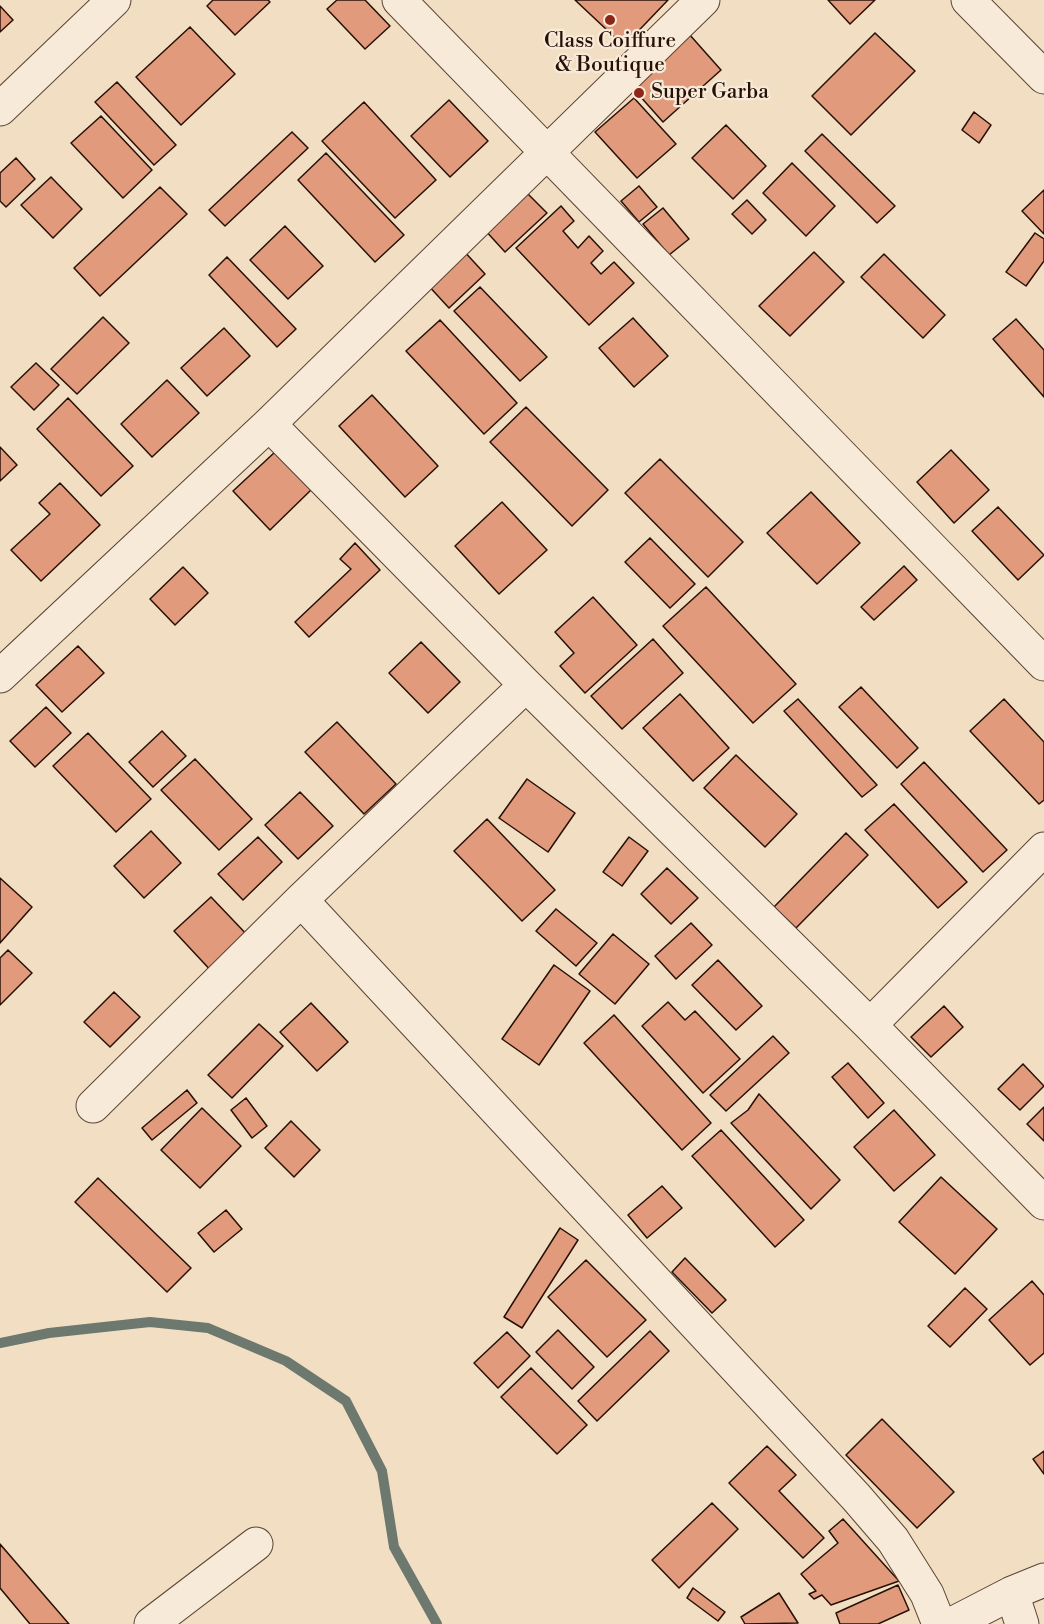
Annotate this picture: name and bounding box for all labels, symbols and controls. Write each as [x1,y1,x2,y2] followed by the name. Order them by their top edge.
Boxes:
[603,13,617,27] marker: Class Coiffure & Boutique
[544,29,676,79] place label: Class Coiffure & Boutique
[651,80,769,106] place label: Super Garba
[632,86,646,100] marker: Super Garba

